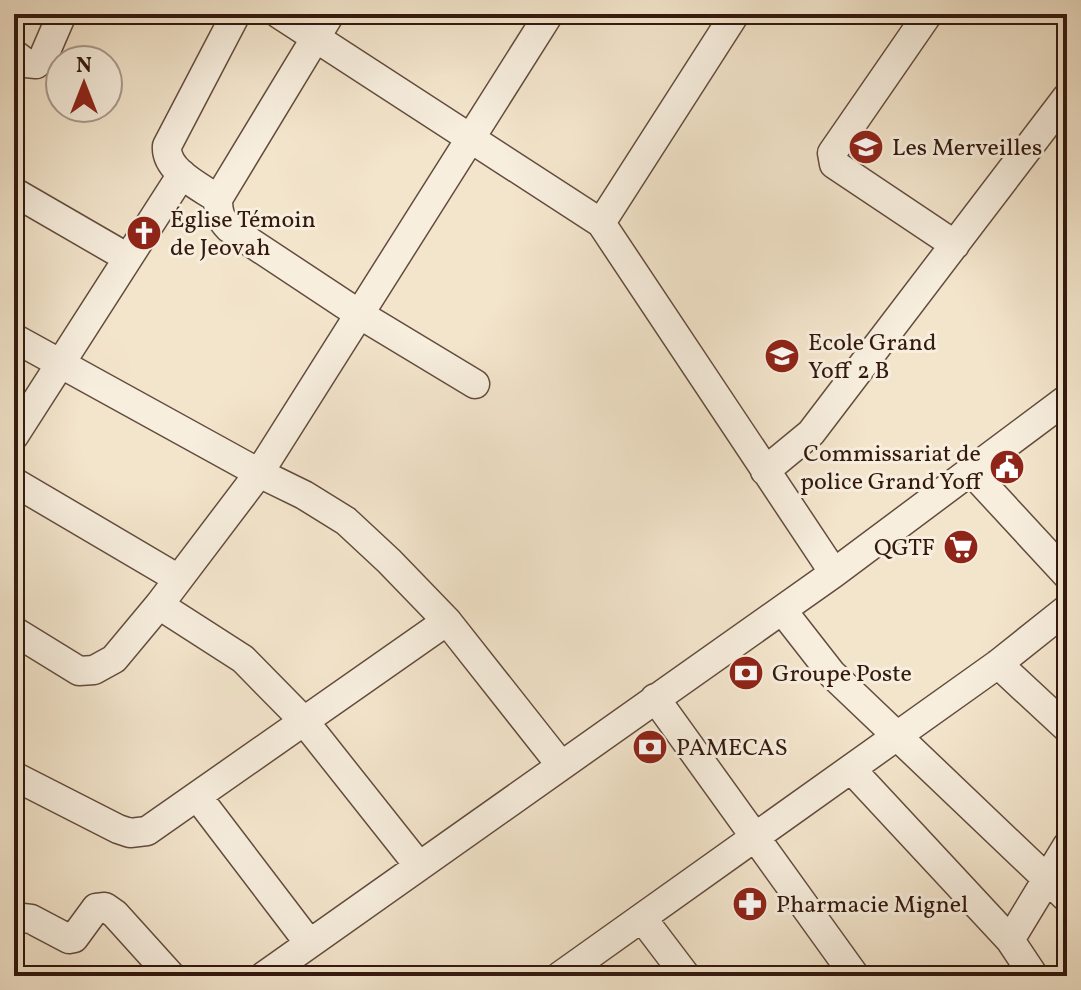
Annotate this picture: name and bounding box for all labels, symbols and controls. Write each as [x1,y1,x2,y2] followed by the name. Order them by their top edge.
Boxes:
[44,44,124,124] north arrow
[76,51,92,82] text: N
[847,128,885,166] school or university icon: Les Merveilles
[892,132,1042,166] place label: Les Merveilles
[170,204,316,266] place label: Église Témoin de Jeovah
[125,214,163,252] church icon: Église Témoin de Jeovah
[808,327,936,389] place label: Ecole Grand Yoff 2 B
[763,337,801,375] school or university icon: Ecole Grand Yoff 2 B
[800,438,983,500] place label: Commissariat de police Grand Yoff
[988,448,1026,486] public building icon: Commissariat de police Grand Yoff
[942,528,980,566] supermarket icon: QGTF
[874,532,935,566] place label: QGTF
[727,654,765,692] bank icon: Groupe Poste
[772,658,912,692] place label: Groupe Poste
[631,728,669,766] bank icon: PAMECAS
[676,732,788,766] place label: PAMECAS
[731,885,769,923] pharmacy icon: Pharmacie Mignel
[776,889,968,923] place label: Pharmacie Mignel

